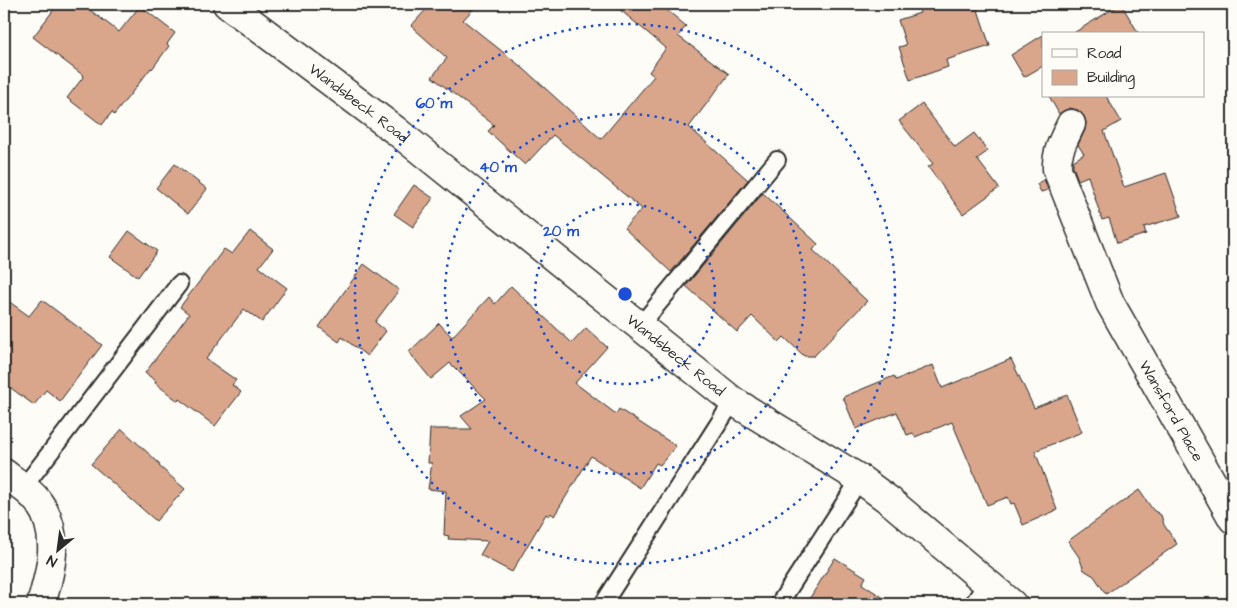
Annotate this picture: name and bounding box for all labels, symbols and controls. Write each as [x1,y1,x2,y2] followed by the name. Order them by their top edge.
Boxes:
[1042,32,1204,98] legend
[1087,43,1122,64] text: Road
[305,59,414,148] street label: Wandsbeck Road
[1087,67,1135,89] text: Building
[416,93,453,114] text: 60 m
[479,157,517,178] text: 40 m
[542,221,579,242] text: 20 m
[616,285,634,303] centre of rings
[622,309,730,401] street label: Wandsbeck Road
[1134,356,1209,465] street label: Wansford Place
[32,526,82,576] north arrow
[43,550,61,571] text: N

